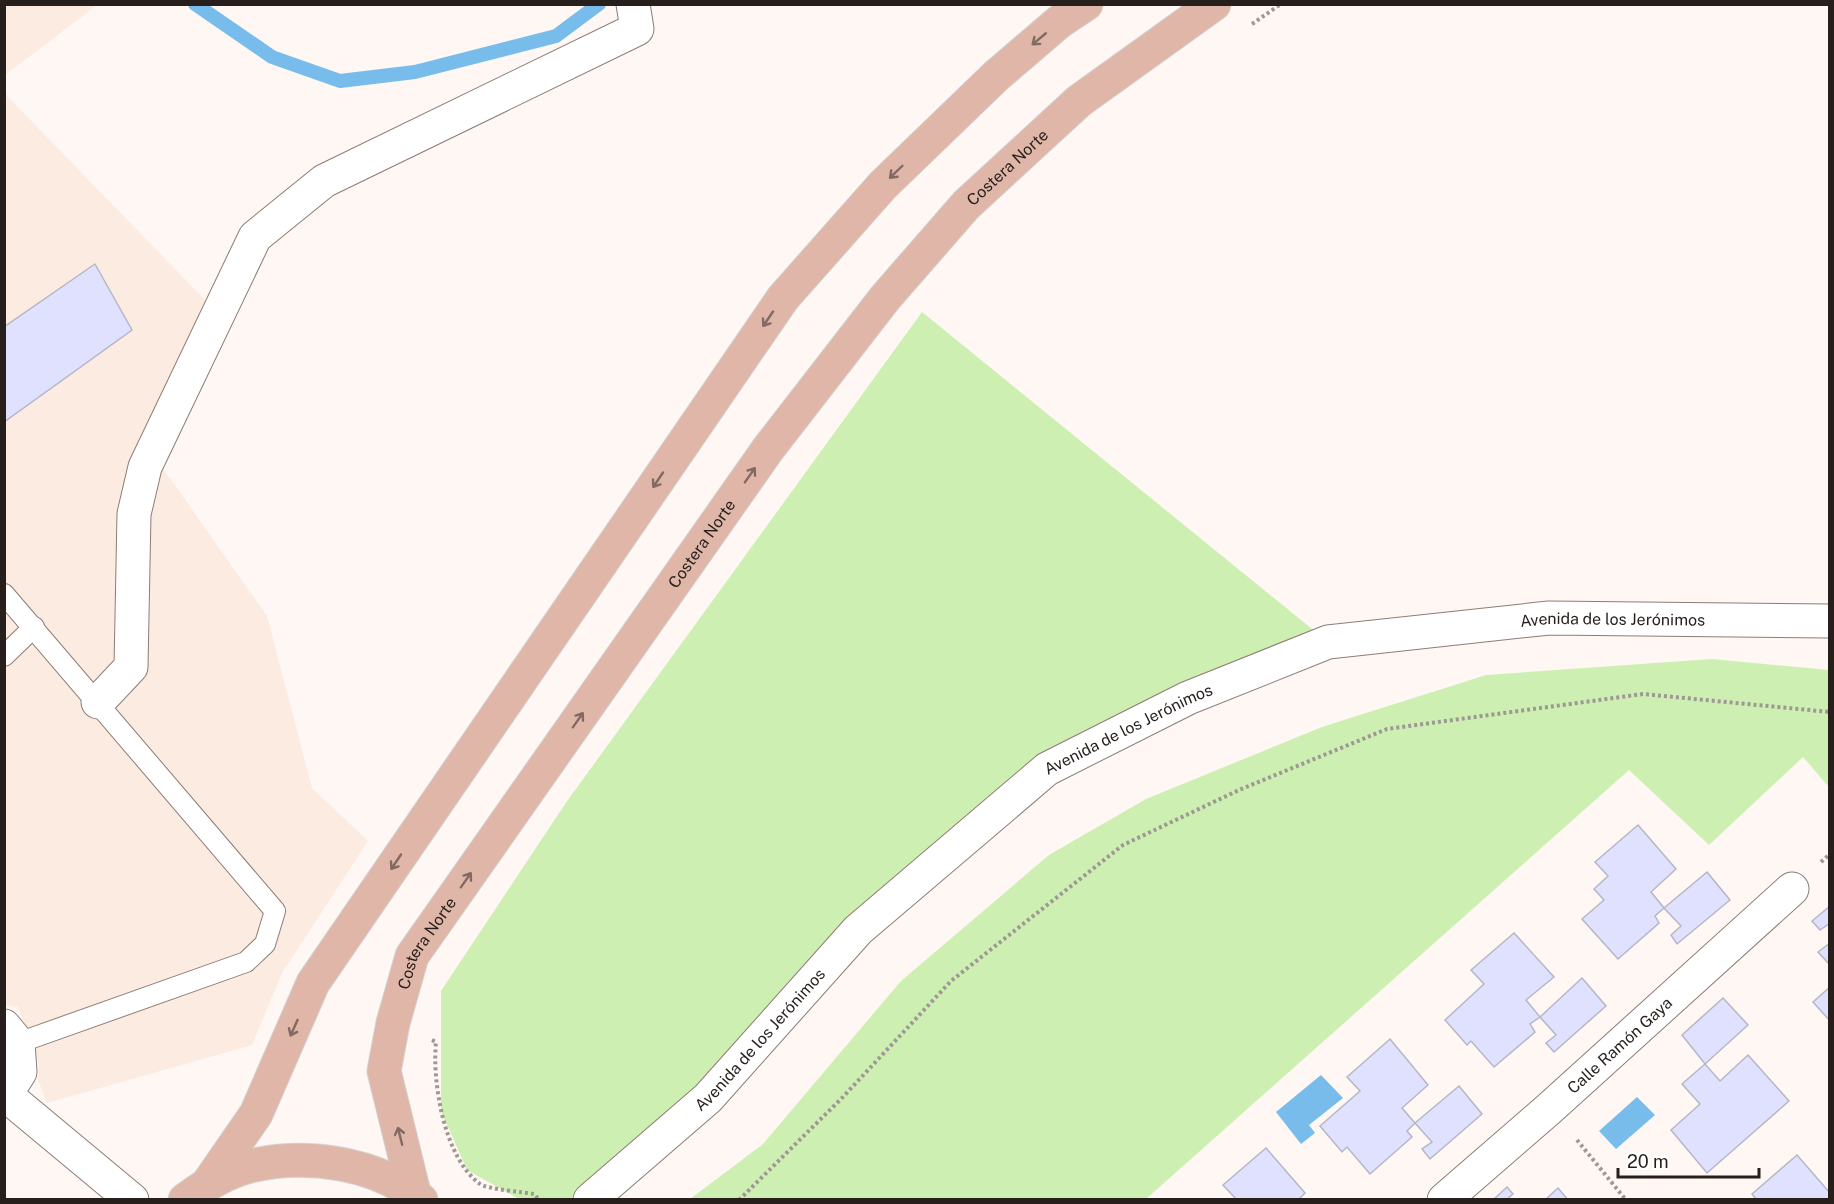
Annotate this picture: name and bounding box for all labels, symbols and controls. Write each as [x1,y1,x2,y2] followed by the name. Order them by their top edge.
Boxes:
[1031,33,1047,46] one-way arrow
[963,125,1052,209] street label: Costera Norte
[889,165,904,179] one-way arrow
[762,310,774,327] one-way arrow
[744,467,756,483] one-way arrow
[652,471,664,487] one-way arrow
[664,496,739,592] street label: Costera Norte
[1519,608,1705,631] street label: Avenida de los Jerónimos
[1041,680,1215,778] street label: Avenida de los Jerónimos
[572,713,584,729] one-way arrow
[390,854,402,870] one-way arrow
[460,872,472,888] one-way arrow
[394,893,460,991] street label: Costera Norte
[691,964,829,1115] street label: Avenida de los Jerónimos
[1563,993,1676,1097] street label: Calle Ramón Gaya
[287,1018,299,1036] one-way arrow
[393,1127,405,1146] one-way arrow
[1618,1141,1759,1179] scale bar
[1627,1151,1669,1172] text: 20 m

